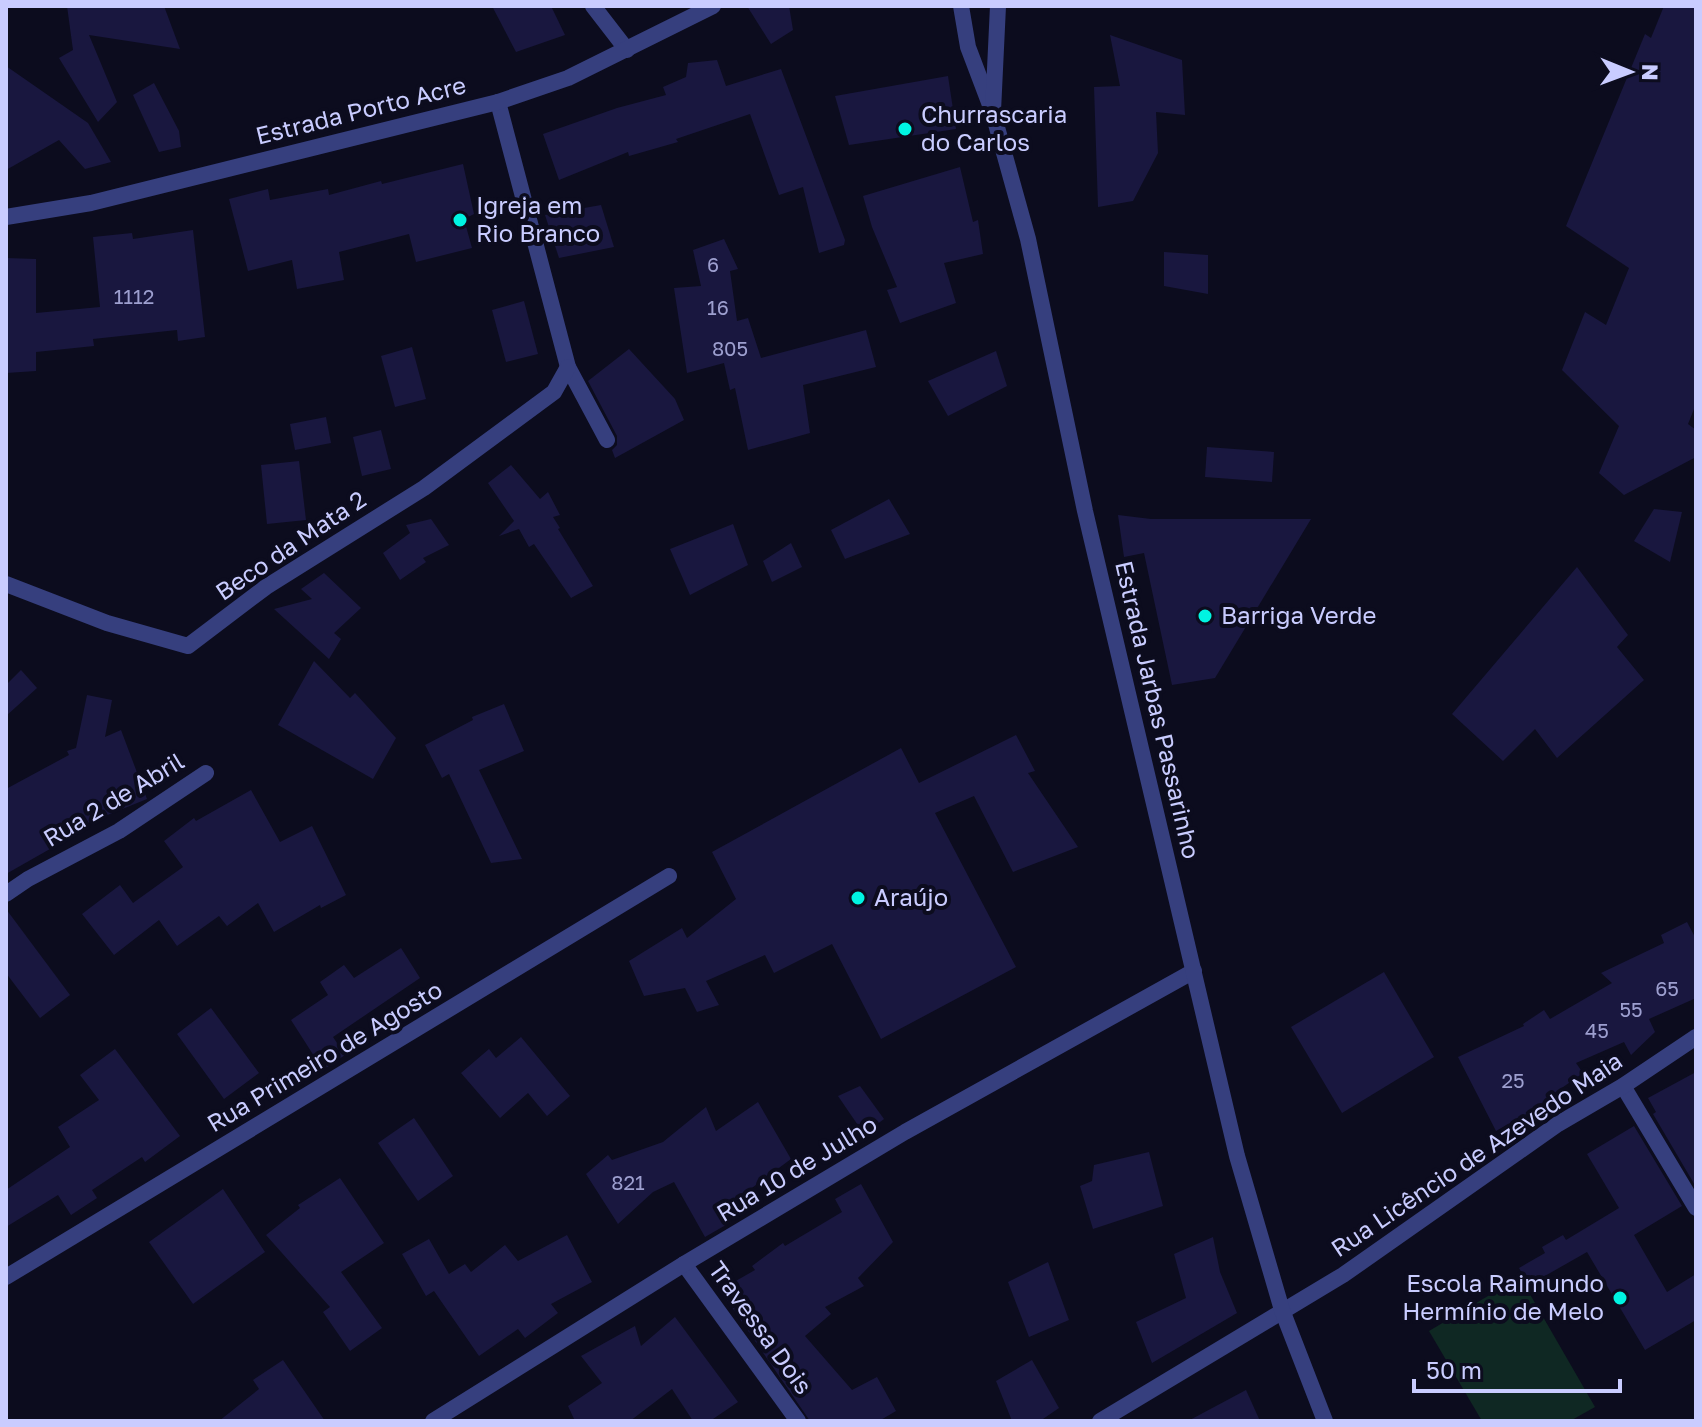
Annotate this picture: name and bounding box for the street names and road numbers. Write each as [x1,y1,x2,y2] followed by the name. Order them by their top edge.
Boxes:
[253,69,469,150] street label: Estrada Porto Acre
[210,484,371,606] street label: Beco da Mata 2
[1110,558,1207,862] street label: Estrada Jarbas Passarinho
[38,745,189,852] street label: Rua 2 de Abril
[201,974,447,1137] street label: Rua Primeiro de Agosto
[1325,1045,1627,1262] street label: Rua Licêncio de Azevedo Maia
[711,1108,882,1227] street label: Rua 10 de Julho
[703,1255,819,1399] street label: Travessa Dois

